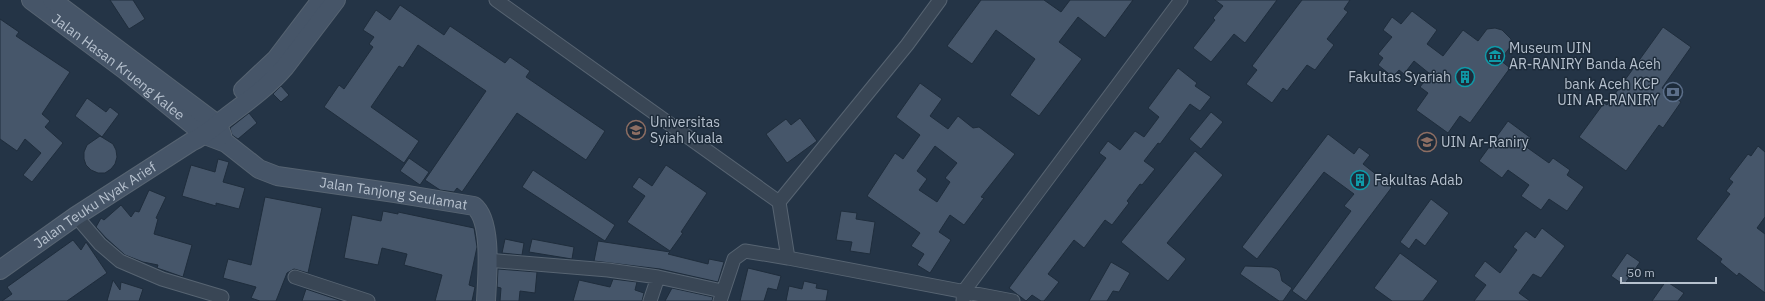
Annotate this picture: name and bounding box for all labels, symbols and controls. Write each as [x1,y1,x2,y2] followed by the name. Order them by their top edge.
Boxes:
[48,10,189,124] street label: Jalan Hasan Krueng Kalee
[1509,39,1661,73] place label: Museum UIN AR-RANIRY Banda Aceh
[1484,45,1506,67] museum icon: Museum UIN AR-RANIRY Banda Aceh
[1454,66,1476,88] building icon: Fakultas Syariah
[1348,68,1451,86] place label: Fakultas Syariah
[1557,75,1660,109] place label: bank Aceh KCP UIN AR-RANIRY
[1662,81,1684,103] bank icon: bank Aceh KCP UIN AR-RANIRY
[650,113,723,147] place label: Universitas Syiah Kuala
[625,119,647,141] school or university icon: Universitas Syiah Kuala
[1416,131,1438,153] school or university icon: UIN Ar-Raniry
[1441,133,1529,151] place label: UIN Ar-Raniry
[30,158,160,252] street label: Jalan Teuku Nyak Arief
[1349,169,1371,191] building icon: Fakultas Adab
[1374,171,1463,189] place label: Fakultas Adab
[319,173,469,214] street label: Jalan Tanjong Seulamat
[1621,259,1716,285] scale bar
[1627,265,1655,280] text: 50 m

